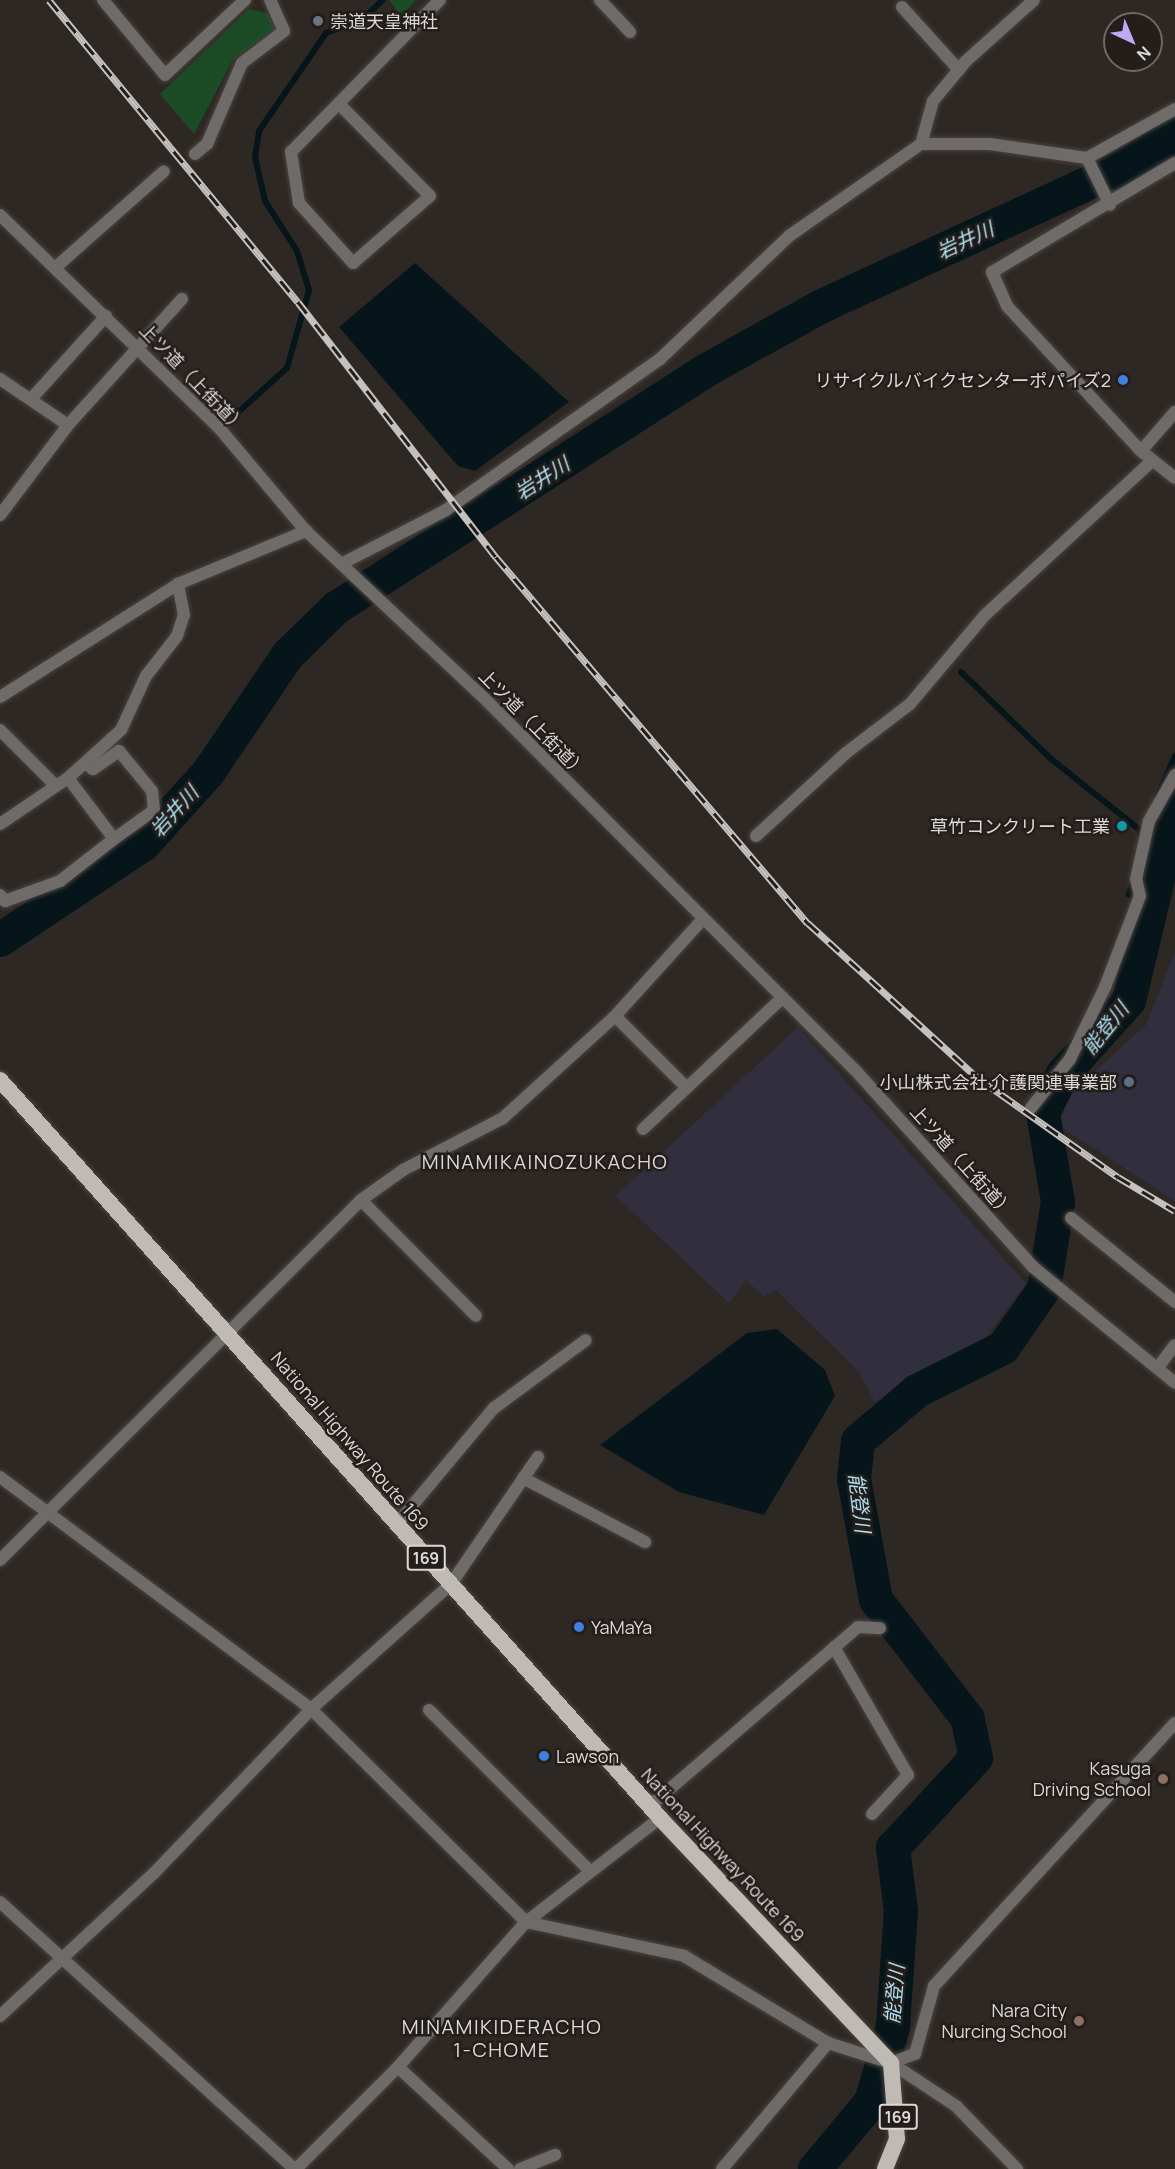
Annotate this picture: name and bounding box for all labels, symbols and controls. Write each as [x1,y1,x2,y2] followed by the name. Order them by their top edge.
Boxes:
[330,10,438,32] place label: 崇道天皇神社
[1103,12,1163,72] north arrow
[311,14,325,28] marker: 崇道天皇神社
[1132,42,1156,65] text: N
[933,216,997,264] water label: 岩井川
[135,319,251,437] street label: 上ツ道（上街道）
[813,369,1111,391] place label: リサイクルバイクセンターポパイズ2
[1116,373,1130,387] marker: リサイクルバイクセンターポパイズ2
[510,452,574,504] water label: 岩井川
[474,664,592,782] street label: 上ツ道（上街道）
[145,781,203,841] water label: 岩井川
[930,815,1110,837] place label: 草竹コンクリート工業
[1115,819,1129,833] marker: 草竹コンクリート工業
[1077,997,1133,1059] water label: 能登川
[879,1071,1117,1093] place label: 小山株式会社 介護関連事業部
[1122,1075,1136,1089] marker: 小山株式会社 介護関連事業部
[906,1100,1018,1222] street label: 上ツ道（上街道）
[422,1149,668,1173] district label: MINAMIKAINOZUKACHO
[267,1347,433,1535] street label: National Highway Route 169
[844,1472,876,1534] water label: 能登川
[406,1545,446,1571] road number: 169
[591,1616,652,1638] place label: YaMaYa
[572,1620,586,1634] marker: YaMaYa
[556,1745,619,1767] place label: Lawson
[537,1749,551,1763] marker: Lawson
[1033,1758,1151,1800] place label: Kasuga Driving School
[637,1764,809,1946] street label: National Highway Route 169
[1156,1772,1170,1786] marker: Kasuga Driving School
[879,1963,909,2025] water label: 能登川
[942,2000,1067,2042] place label: Nara City Nurcing School
[402,2014,602,2061] district label: MINAMIKIDERACHO 1-CHOME
[1072,2014,1086,2028] marker: Nara City Nurcing School
[878,2104,918,2130] road number: 169

